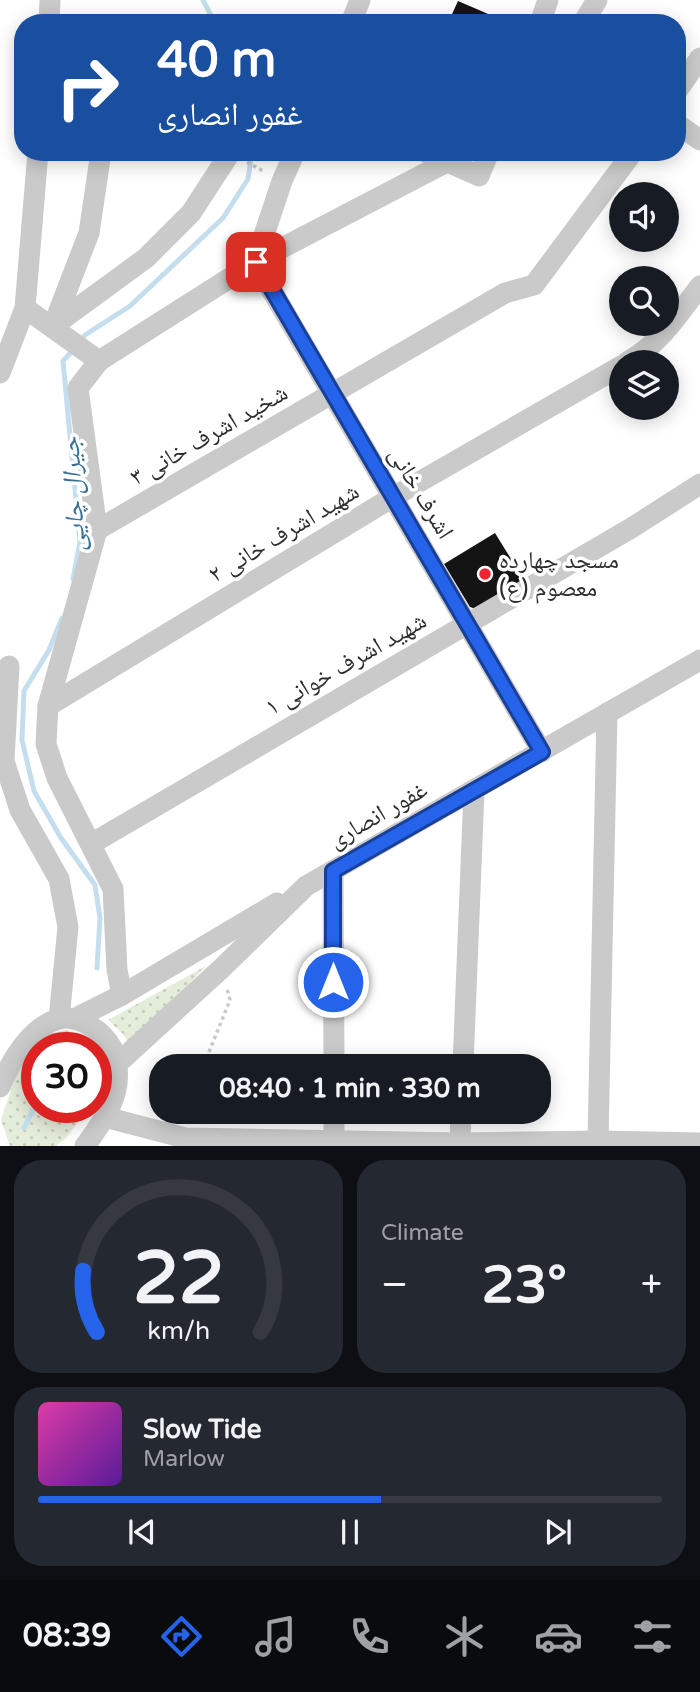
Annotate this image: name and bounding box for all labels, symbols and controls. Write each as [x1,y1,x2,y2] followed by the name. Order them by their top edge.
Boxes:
[157,31,276,90] text: 40 m
[42,42,133,133] icon: right
[157,96,303,134] text: غفور انصاری
[609,182,679,420] map controls
[609,182,679,252] button: sound
[226,232,286,292] pin
[237,243,275,281] icon: arrive
[609,266,679,336] button: search
[609,350,679,420] button: layers
[125,378,293,492] street label: شخید اشرف خانی ۳
[54,435,91,552] water label: جیرال چایی
[382,442,460,544] street label: اشرف خانی
[203,477,365,589] street label: شهید اشرف خانی ۲
[499,546,619,604] place label: مسجد چهارده معصوم (ع)
[477,566,493,582] marker: مسجد چهارده معصوم (ع)
[260,606,432,722] street label: شهید اشرف خوانی ۱
[323,775,433,855] street label: غفور انصاری
[296,945,370,1019] position arrow
[21,1032,112,1123] speed limit sign: 30
[219,1073,481,1104] text: 08:40 · 1 min · 330 m
[381,1219,464,1247] text: Climate
[133,1236,224,1324] text: 22
[482,1254,567,1317] text: 23°
[381,1262,408,1308] text: −
[641,1262,662,1308] text: +
[147,1316,210,1346] text: km/h
[143,1414,261,1445] text: Slow Tide
[143,1445,225,1473] text: Marlow
[123,1513,161,1551] icon: previous
[331,1513,369,1551] icon: pause
[539,1513,577,1551] icon: next
[157,1612,206,1661] icon: directions
[251,1612,300,1661] icon: music
[345,1612,394,1661] icon: phone
[440,1612,489,1661] icon: climate
[534,1612,583,1661] icon: car
[628,1612,677,1661] icon: filters
[23,1617,111,1655] text: 08:39

